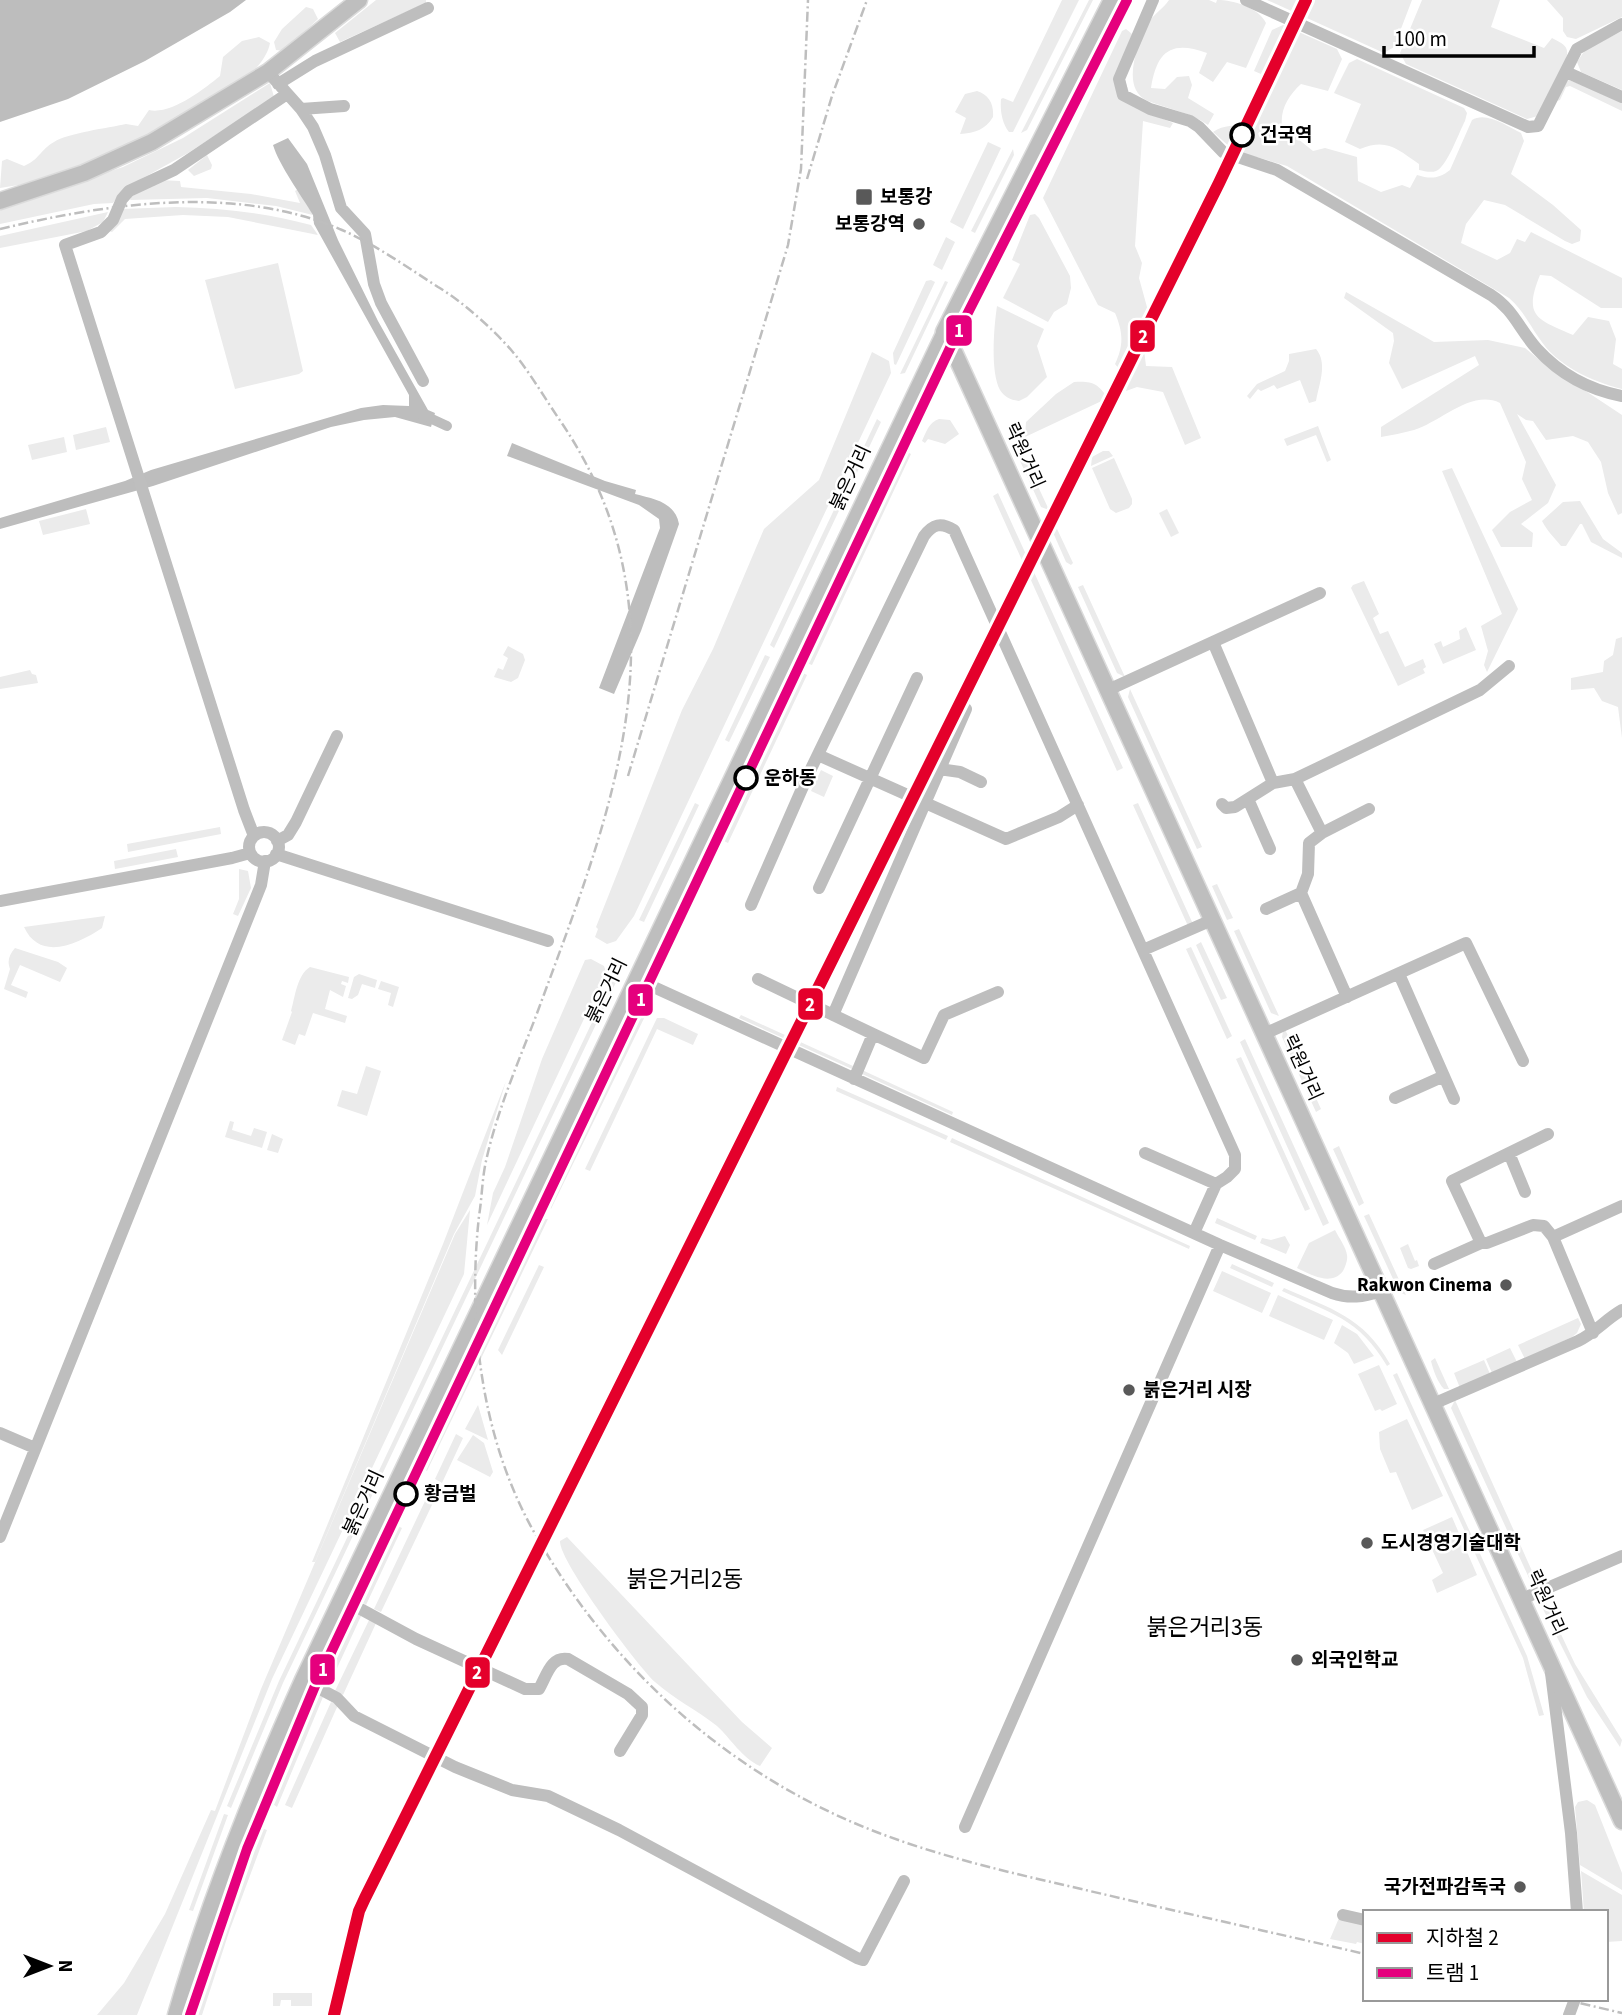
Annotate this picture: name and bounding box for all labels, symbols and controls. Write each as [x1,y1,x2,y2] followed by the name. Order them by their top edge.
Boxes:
[1384,14,1534,58] scale bar
[1394,24,1447,54] text: 100 m
[1260,122,1312,149] place label: 건국역
[1230,123,1254,147] marker: 건국역
[880,184,932,211] place label: 보통강
[854,187,874,207] marker: 보통강
[835,211,905,238] place label: 보통강역
[911,216,927,232] marker: 보통강역
[945,314,973,347] line badge: 1
[954,318,964,345] text: 1
[1129,319,1156,353] line badge: 2
[1138,324,1148,351] text: 2
[997,419,1051,493] street label: 락원거리
[824,441,878,515] street label: 붉은거리
[764,765,816,792] place label: 운하동
[734,766,758,790] marker: 운하동
[580,954,634,1028] street label: 붉은거리
[627,983,654,1017] line badge: 1
[636,987,646,1014] text: 1
[797,987,824,1021] line badge: 2
[805,992,815,1019] text: 2
[1275,1031,1329,1105] street label: 락원거리
[1357,1272,1492,1299] place label: Rakwon Cinema
[1498,1277,1514,1293] marker: Rakwon Cinema
[1143,1377,1252,1404] place label: 붉은거리 시장
[1121,1382,1137,1398] marker: 붉은거리 시장
[337,1466,391,1540] street label: 붉은거리
[424,1481,476,1508] place label: 황금벌
[394,1482,418,1506] marker: 황금벌
[1381,1530,1521,1557] place label: 도시경영기술대학
[1359,1535,1375,1551] marker: 도시경영기술대학
[626,1563,744,1596] district label: 붉은거리2동
[1519,1566,1573,1640] street label: 락원거리
[1146,1611,1264,1644] district label: 붉은거리3동
[1311,1647,1398,1674] place label: 외국인학교
[1289,1652,1305,1668] marker: 외국인학교
[309,1653,336,1686] line badge: 1
[464,1656,491,1689] line badge: 2
[318,1657,328,1684] text: 1
[472,1660,482,1687] text: 2
[1384,1874,1506,1901] place label: 국가전파감독국
[1512,1879,1528,1895] marker: 국가전파감독국
[1363,1910,1608,2001] legend
[1426,1923,1499,1953] text: 지하철 2
[14,1931,84,2001] north arrow
[1426,1958,1479,1988] text: 트램 1
[51,1960,78,1972] text: N

